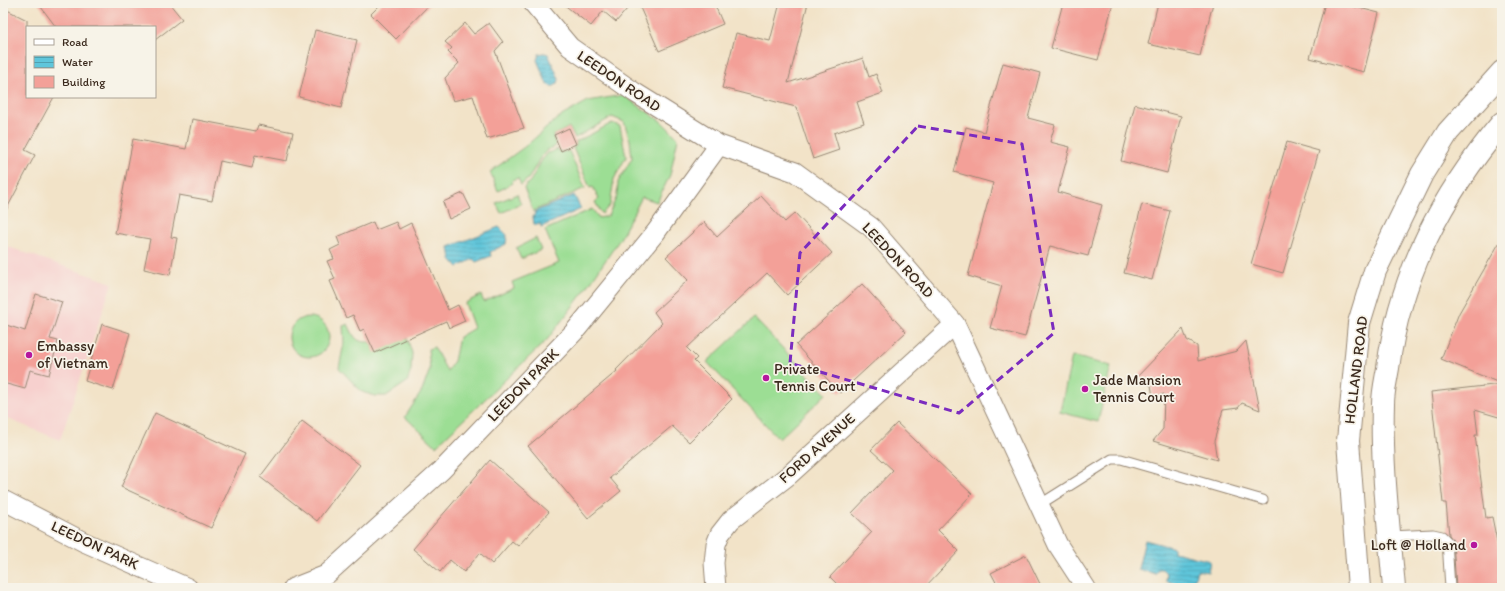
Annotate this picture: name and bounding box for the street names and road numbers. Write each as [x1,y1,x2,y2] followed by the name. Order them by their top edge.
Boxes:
[574,46,664,116] street label: LEEDON ROAD
[858,218,938,302] street label: LEEDON ROAD
[1340,315,1372,425] street label: HOLLAND ROAD
[484,344,563,425] street label: LEEDON PARK
[775,409,859,487] street label: FORD AVENUE
[48,517,142,573] street label: LEEDON PARK

